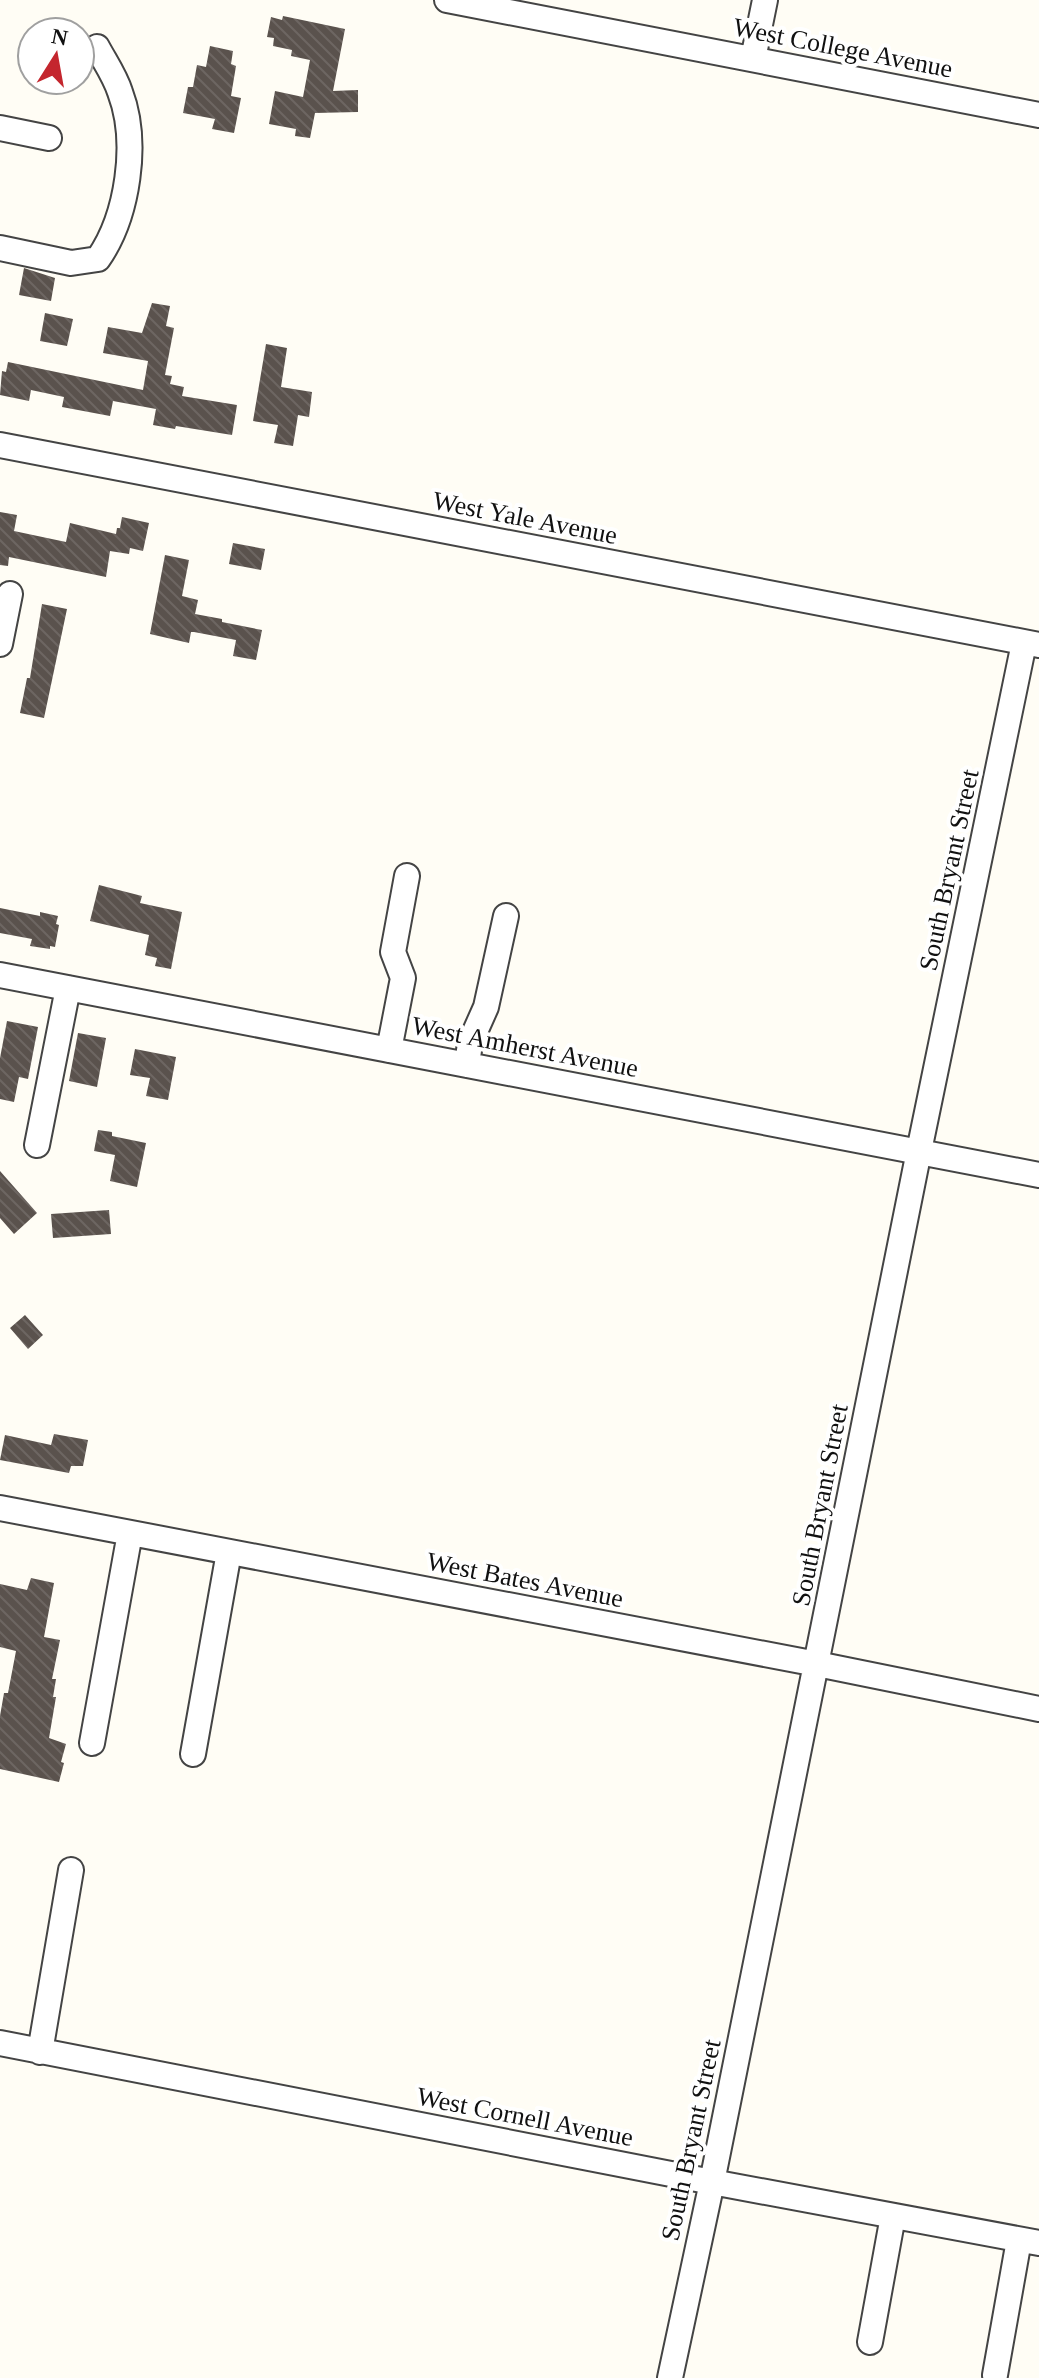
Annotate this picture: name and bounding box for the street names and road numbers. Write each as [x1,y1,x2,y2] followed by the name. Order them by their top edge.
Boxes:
[731,13,955,83] street label: West College Avenue
[430,486,620,550] street label: West Yale Avenue
[913,766,985,973] street label: South Bryant Street
[409,1011,641,1083] street label: West Amherst Avenue
[786,1401,854,1608] street label: South Bryant Street
[424,1547,626,1613] street label: West Bates Avenue
[655,2036,727,2243] street label: South Bryant Street
[414,2082,636,2152] street label: West Cornell Avenue

